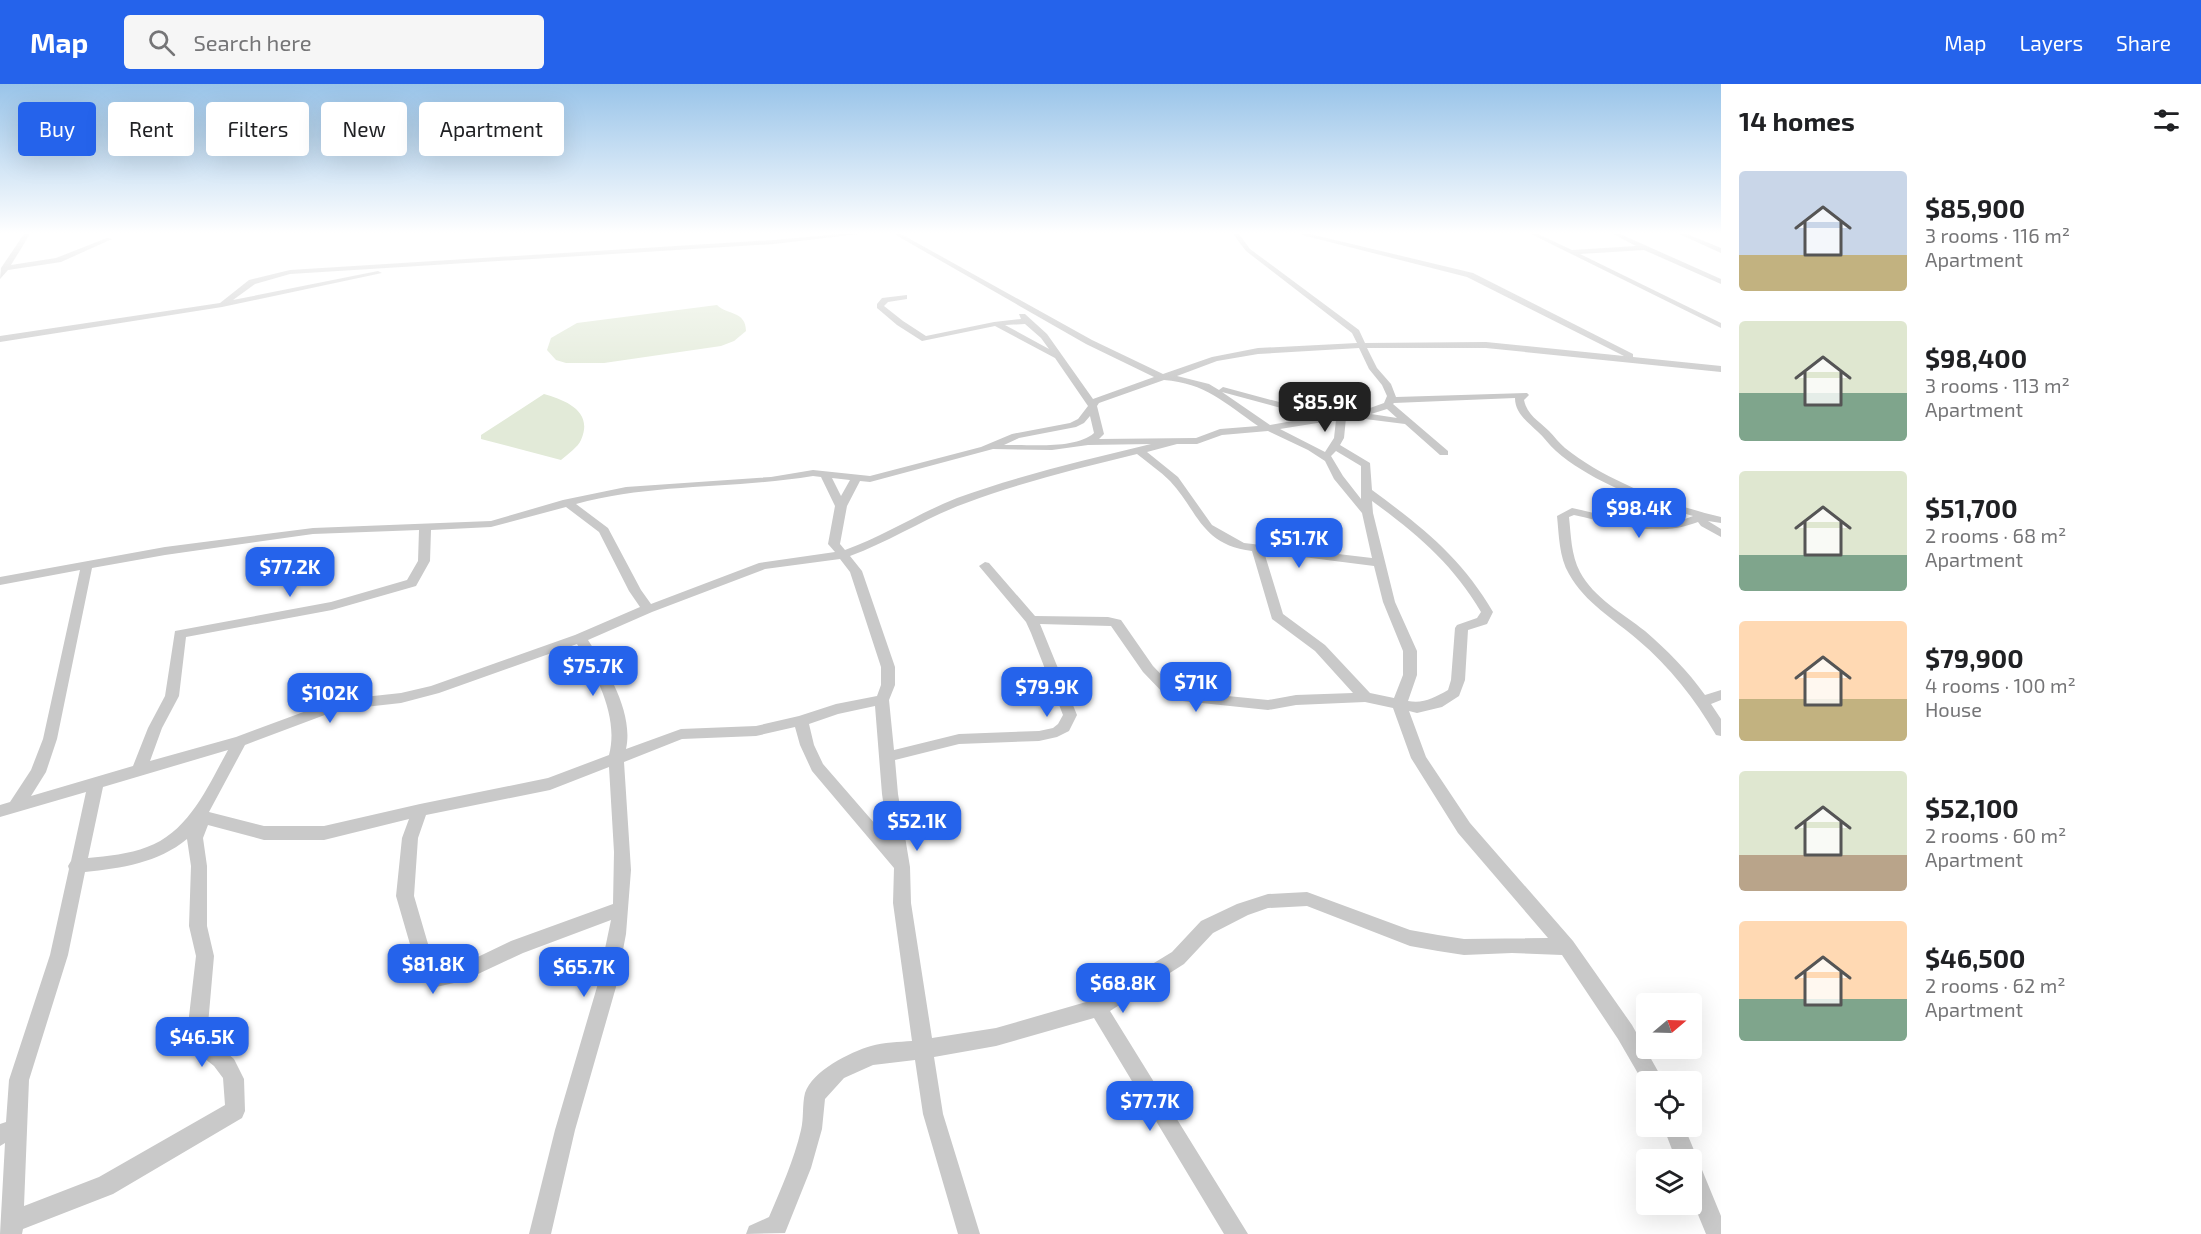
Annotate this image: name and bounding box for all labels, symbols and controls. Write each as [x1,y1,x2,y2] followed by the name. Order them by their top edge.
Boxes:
[124,15,544,69] search box
[30,25,88,59] text: Map
[145,26,178,59] icon: search
[193,29,312,55] text: Search here
[1944,30,1986,55] text: Map
[2019,30,2083,55] text: Layers
[2116,30,2171,55] text: Share
[18,102,96,156] chip: Buy
[108,102,194,156] chip: Rent
[206,102,309,156] chip: Filters
[321,102,407,156] chip: New
[419,102,564,156] chip: Apartment
[2150,104,2183,137] icon: filters
[1739,105,1855,136] text: 14 homes
[1925,192,2025,223] text: $85,900
[1787,195,1859,267] icon: home
[1925,223,2070,247] text: 3 rooms · 116 m²
[1925,247,2023,271] text: Apartment
[1925,342,2027,373] text: $98,400
[1787,345,1859,417] icon: home
[1925,373,2070,397] text: 3 rooms · 113 m²
[1276,382,1374,433] pin: $85.9K
[1293,389,1357,413] text: $85.9K
[1925,397,2023,421] text: Apartment
[1590,488,1688,539] pin: $98.4K
[1925,492,2018,523] text: $51,700
[1606,495,1672,519] text: $98.4K
[1787,495,1859,567] icon: home
[1250,518,1348,569] pin: $51.7K
[1925,523,2066,547] text: 2 rooms · 68 m²
[1270,525,1328,549] text: $51.7K
[241,547,339,598] pin: $77.2K
[1925,547,2023,571] text: Apartment
[259,554,321,578] text: $77.2K
[1925,642,2024,673] text: $79,900
[1787,645,1859,717] icon: home
[544,646,642,697] pin: $75.7K
[563,653,623,677] text: $75.7K
[1160,662,1232,713] pin: $71K
[998,667,1096,718] pin: $79.9K
[1174,669,1218,693] text: $71K
[288,673,372,724] pin: $102K
[1925,673,2076,697] text: 4 rooms · 100 m²
[1015,674,1079,698] text: $79.9K
[301,680,359,704] text: $102K
[1925,697,1982,721] text: House
[1925,792,2019,823] text: $52,100
[1787,795,1859,867] icon: home
[868,801,966,852] pin: $52.1K
[887,808,947,832] text: $52.1K
[1925,823,2066,847] text: 2 rooms · 60 m²
[1925,847,2023,871] text: Apartment
[1925,942,2025,973] text: $46,500
[384,944,482,995] pin: $81.8K
[1787,945,1859,1017] icon: home
[535,947,633,998] pin: $65.7K
[402,951,464,975] text: $81.8K
[553,954,615,978] text: $65.7K
[1074,963,1172,1014] pin: $68.8K
[1090,970,1156,994] text: $68.8K
[1925,973,2065,997] text: 2 rooms · 62 m²
[1636,993,1702,1059] north arrow
[1636,993,1702,1215] map controls
[1925,997,2023,1021] text: Apartment
[153,1017,251,1068] pin: $46.5K
[170,1024,234,1048] text: $46.5K
[1636,1071,1702,1137] button: locate
[1101,1081,1199,1132] pin: $77.7K
[1120,1088,1180,1112] text: $77.7K
[1636,1149,1702,1215] button: layers

